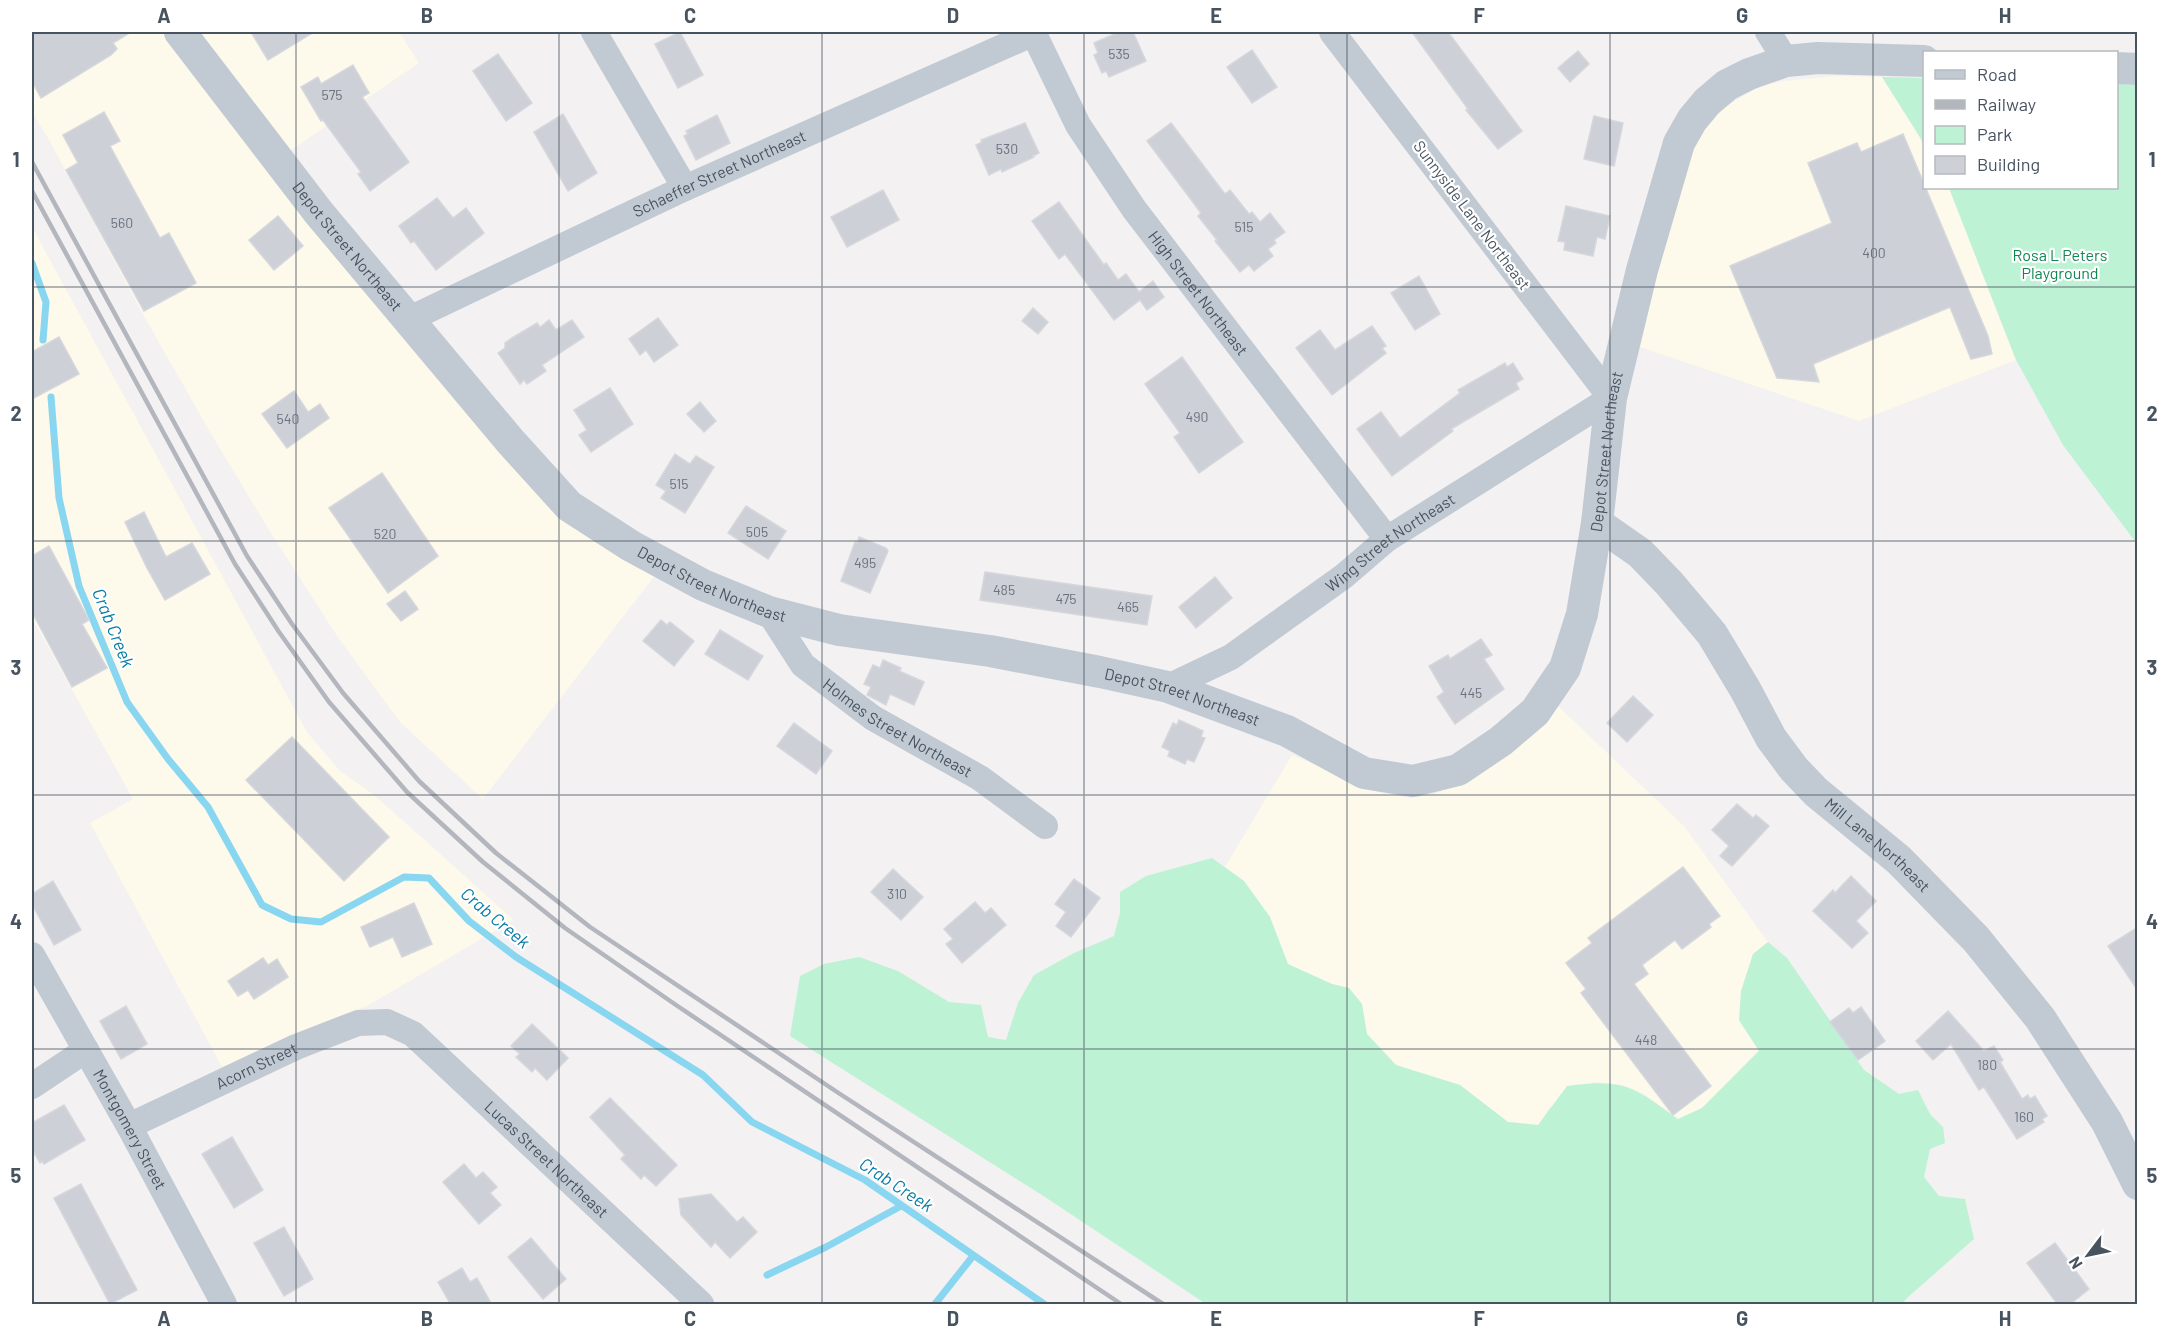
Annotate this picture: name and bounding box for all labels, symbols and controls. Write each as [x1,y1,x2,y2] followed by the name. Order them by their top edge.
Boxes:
[157,3,171,27] text: A
[421,3,433,27] text: B
[684,3,696,27] text: C
[947,3,959,27] text: D
[1210,3,1222,27] text: E
[1473,3,1485,27] text: F
[1736,3,1748,27] text: G
[1999,3,2011,27] text: H
[1108,45,1130,62] house number: 535
[1923,51,2118,189] legend
[1977,63,2017,85] text: Road
[321,86,343,103] house number: 575
[1977,93,2036,115] text: Railway
[1977,123,2012,145] text: Park
[629,126,809,221] street label: Schaeffer Street Northeast
[1410,136,1535,293] street label: Sunnyside Lane Northeast
[996,140,1018,157] house number: 530
[12,147,20,171] text: 1
[2148,147,2156,171] text: 1
[1977,153,2040,175] text: Building
[289,177,407,314] street label: Depot Street Northeast
[111,214,133,231] house number: 560
[1235,218,1253,235] house number: 515
[1145,227,1253,359] street label: High Street Northeast
[1862,244,1886,261] house number: 400
[2012,245,2108,282] park label: Rosa L Peters Playground
[1586,369,1626,533] street label: Depot Street Northeast
[10,401,22,425] text: 2
[2146,401,2158,425] text: 2
[1186,408,1208,425] house number: 490
[277,410,299,427] house number: 540
[670,475,688,492] house number: 515
[1321,489,1458,595] street label: Wing Street Northeast
[746,523,768,540] house number: 505
[374,525,396,542] house number: 520
[635,541,788,625] street label: Depot Street Northeast
[854,554,876,571] house number: 495
[993,581,1015,598] house number: 485
[88,585,140,671] water label: Crab Creek
[1055,590,1077,607] house number: 475
[1117,598,1139,615] house number: 465
[11,655,21,679] text: 3
[2147,655,2157,679] text: 3
[1103,663,1263,729] street label: Depot Street Northeast
[820,674,976,781] street label: Holmes Street Northeast
[1460,684,1482,701] house number: 445
[1821,793,1935,895] street label: Mill Lane Northeast
[457,882,535,953] water label: Crab Creek
[887,885,907,902] house number: 310
[10,909,22,933] text: 4
[2146,909,2158,933] text: 4
[1635,1031,1657,1048] house number: 448
[212,1038,300,1093] street label: Acorn Street
[1977,1056,1997,1073] house number: 180
[90,1066,171,1192] street label: Montgomery Street
[481,1097,613,1221] street label: Lucas Street Northeast
[2014,1108,2034,1125] house number: 160
[856,1152,938,1216] water label: Crab Creek
[11,1163,22,1187] text: 5
[2147,1163,2158,1187] text: 5
[2058,1225,2118,1285] north arrow
[2064,1254,2086,1273] text: N
[157,1306,171,1330] text: A
[421,1306,433,1330] text: B
[684,1306,696,1330] text: C
[947,1306,959,1330] text: D
[1210,1306,1222,1330] text: E
[1473,1306,1485,1330] text: F
[1736,1306,1748,1330] text: G
[1999,1306,2011,1330] text: H

